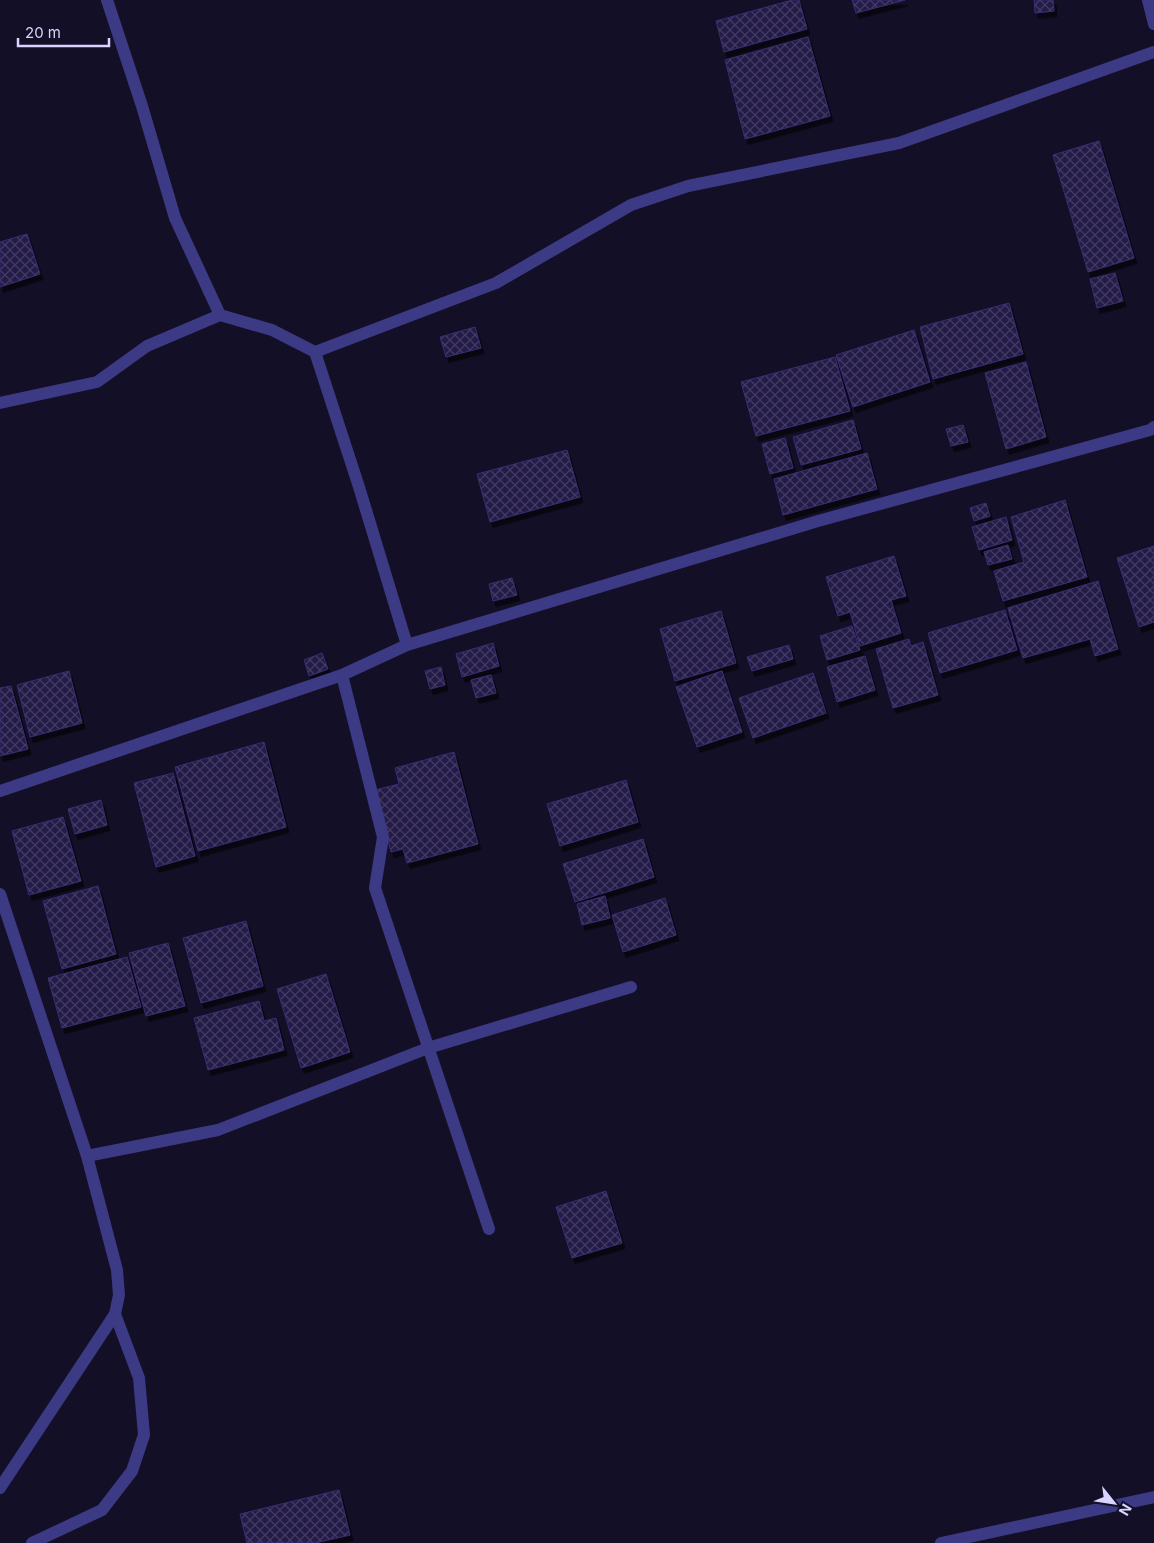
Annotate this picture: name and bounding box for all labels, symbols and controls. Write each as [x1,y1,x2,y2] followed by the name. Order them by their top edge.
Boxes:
[18,15,109,47] scale bar
[25,23,61,42] text: 20 m
[1089,1478,1139,1528] north arrow
[1116,1501,1136,1519] text: N

